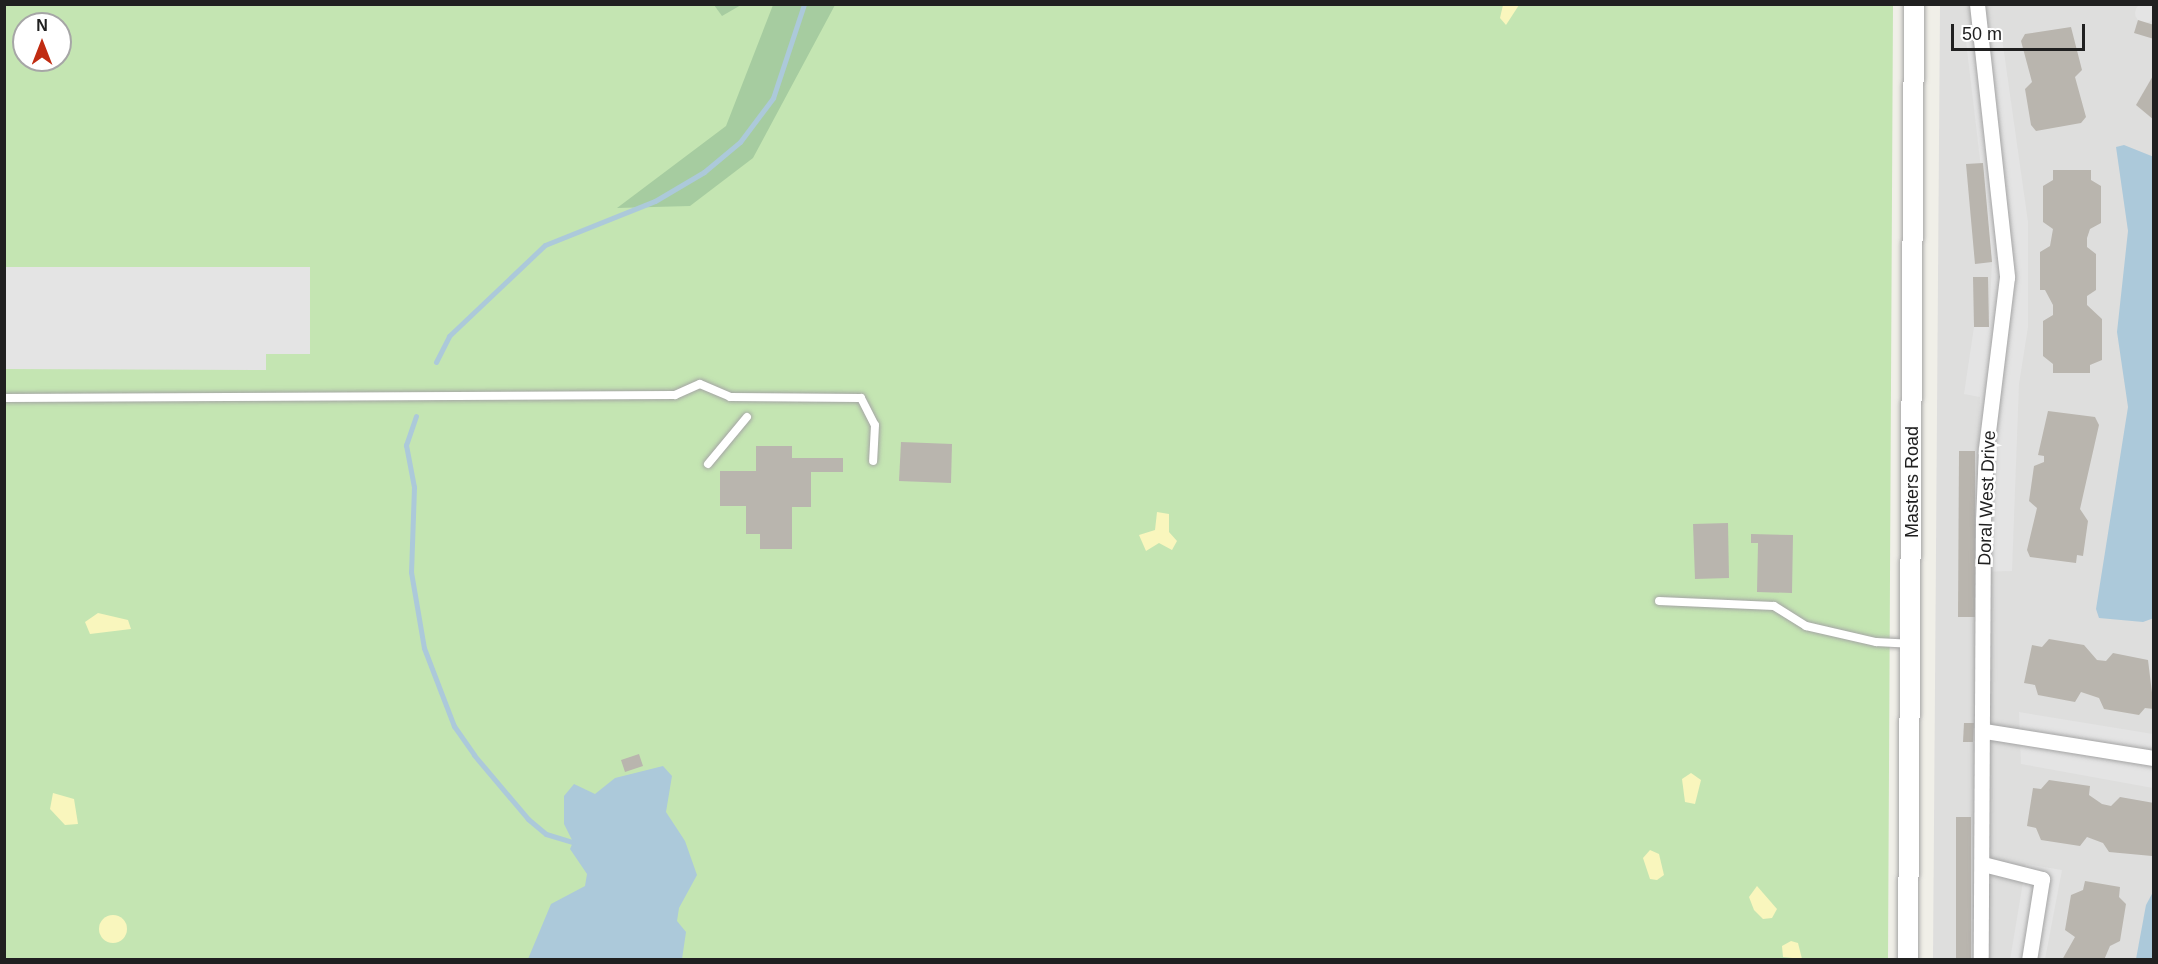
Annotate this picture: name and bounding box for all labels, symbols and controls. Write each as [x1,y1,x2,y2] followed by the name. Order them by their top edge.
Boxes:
[12,12,72,72] north arrow
[1954,12,2088,50] scale bar
[36,17,48,34] text: N
[1962,24,2002,44] text: 50 m
[1901,426,1923,538] street label: Masters Road
[1974,430,2000,566] street label: Doral West Drive

